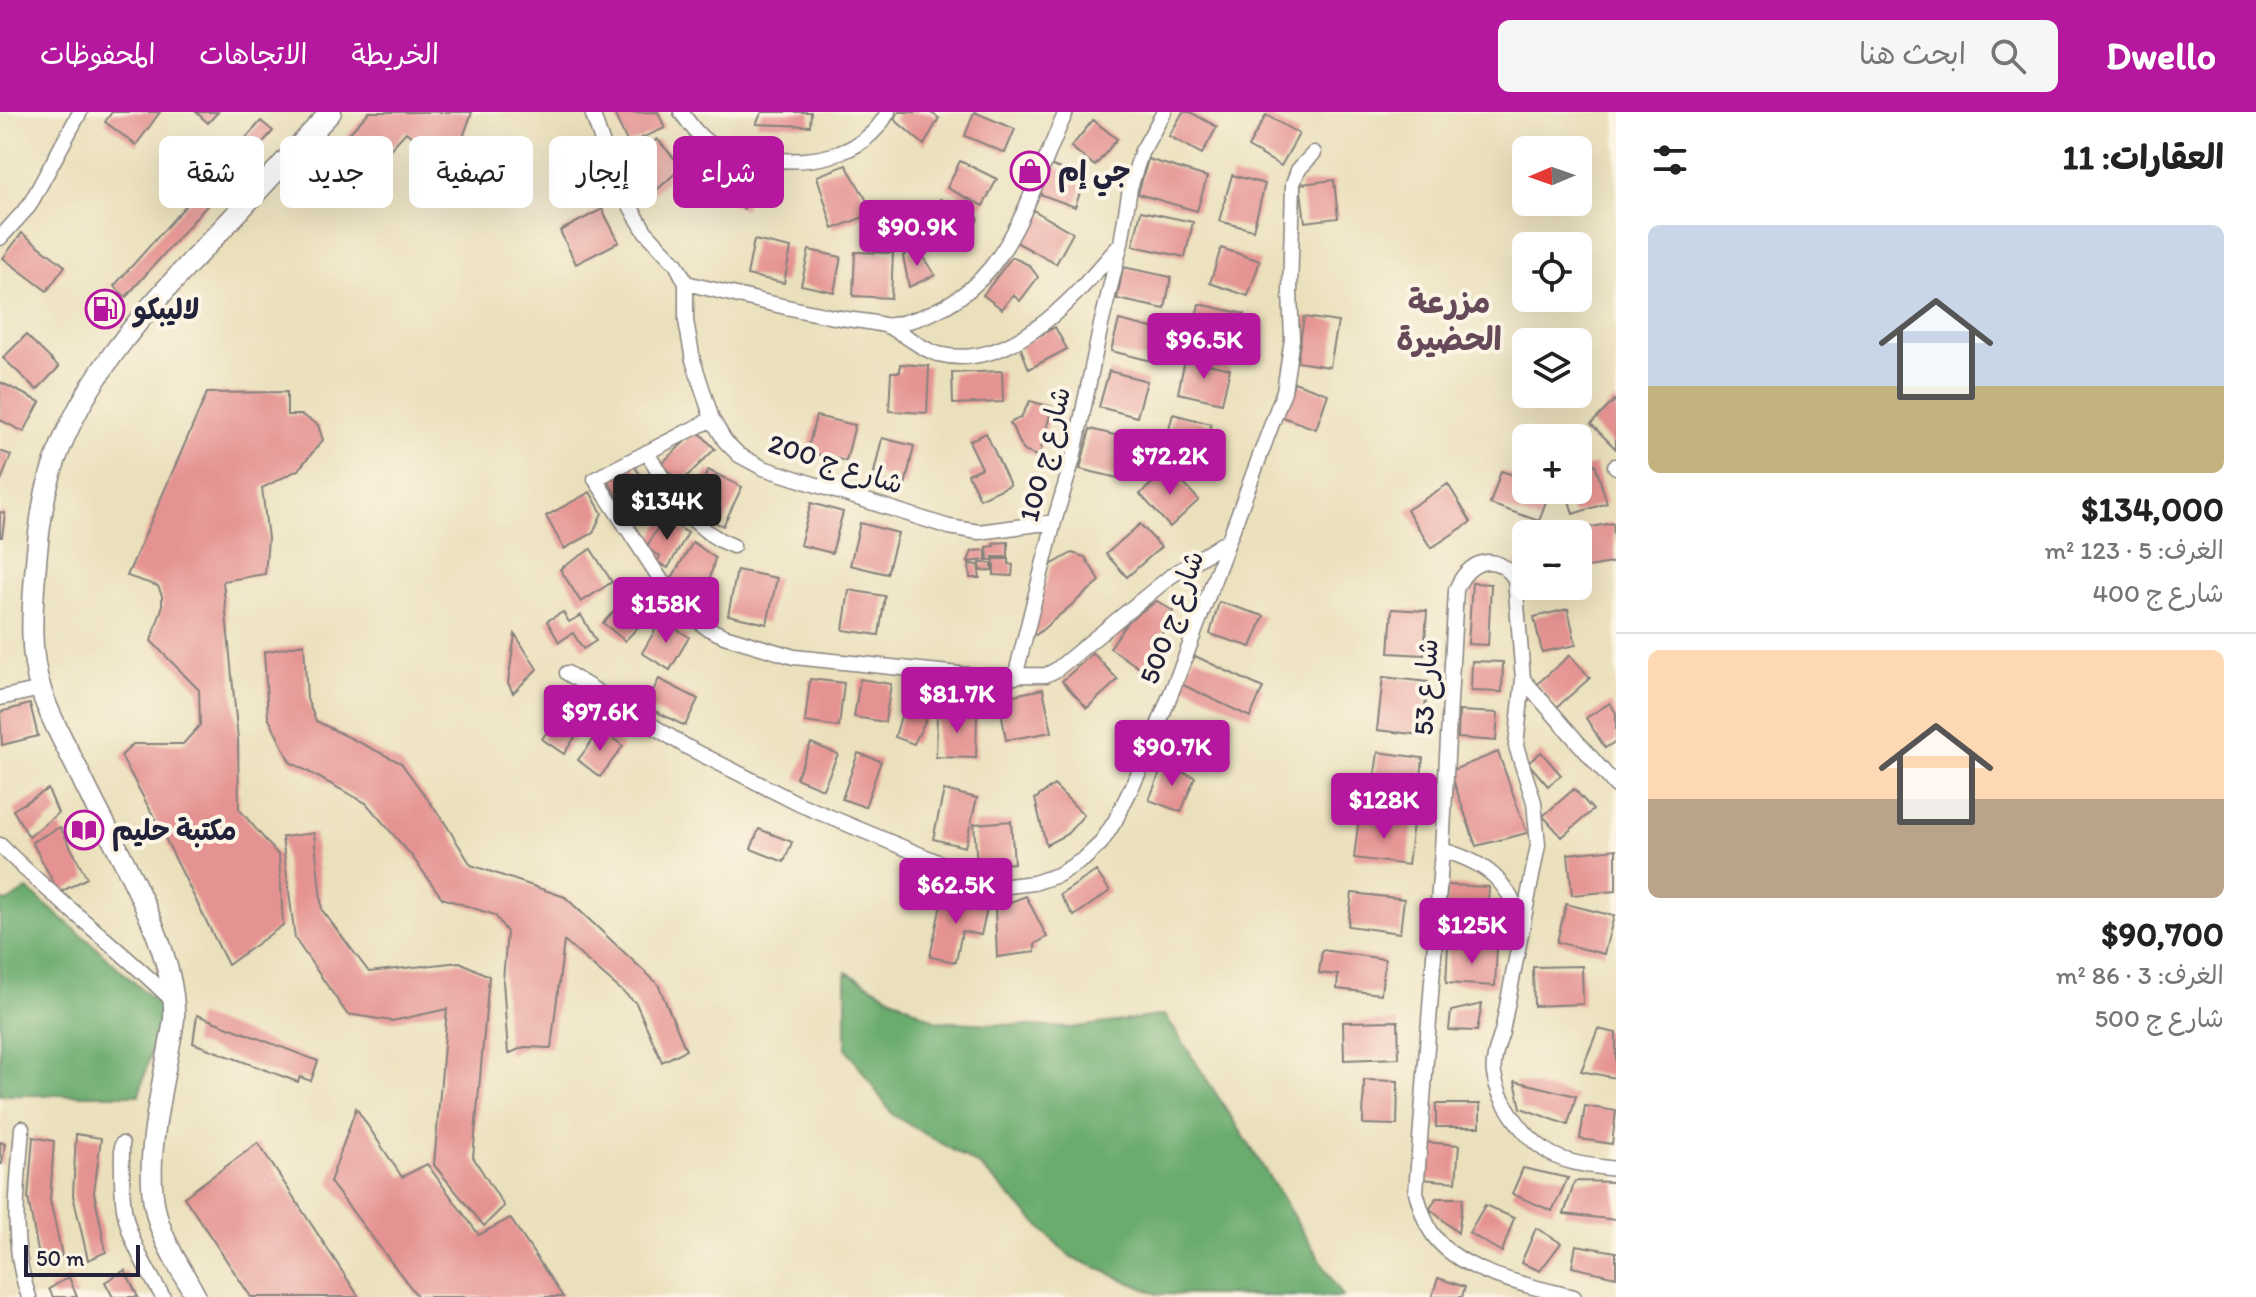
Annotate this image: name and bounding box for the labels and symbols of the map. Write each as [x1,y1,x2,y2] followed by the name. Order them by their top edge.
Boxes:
[1512,136,1592,216] north arrow
[1009,150,1051,192] shop icon: جي إم
[1058,154,1131,197] place label: جي إم
[852,200,982,268] pin: $90.9K
[1396,283,1502,358] district label: مزرعة الحضيرة
[84,288,126,330] fuel station icon: لاليبكو
[131,292,199,328] place label: لاليبكو
[1139,313,1269,381] pin: $96.5K
[1011,383,1080,526] street label: شارع ج 100
[763,425,908,504] street label: شارع ج 200
[1105,429,1235,497] pin: $72.2K
[611,474,723,542] pin: $134K
[1131,546,1214,689] street label: شارع ج 500
[610,577,722,645] pin: $158K
[1405,638,1448,736] street label: شارع 53
[892,667,1022,735] pin: $81.7K
[535,685,665,753] pin: $97.6K
[1107,720,1237,788] pin: $90.7K
[1328,773,1440,841] pin: $128K
[63,809,105,851] library icon: مكتبة حليم
[112,813,237,852] place label: مكتبة حليم
[891,858,1021,926] pin: $62.5K
[1416,898,1528,966] pin: $125K
[24,1241,140,1277] scale bar

